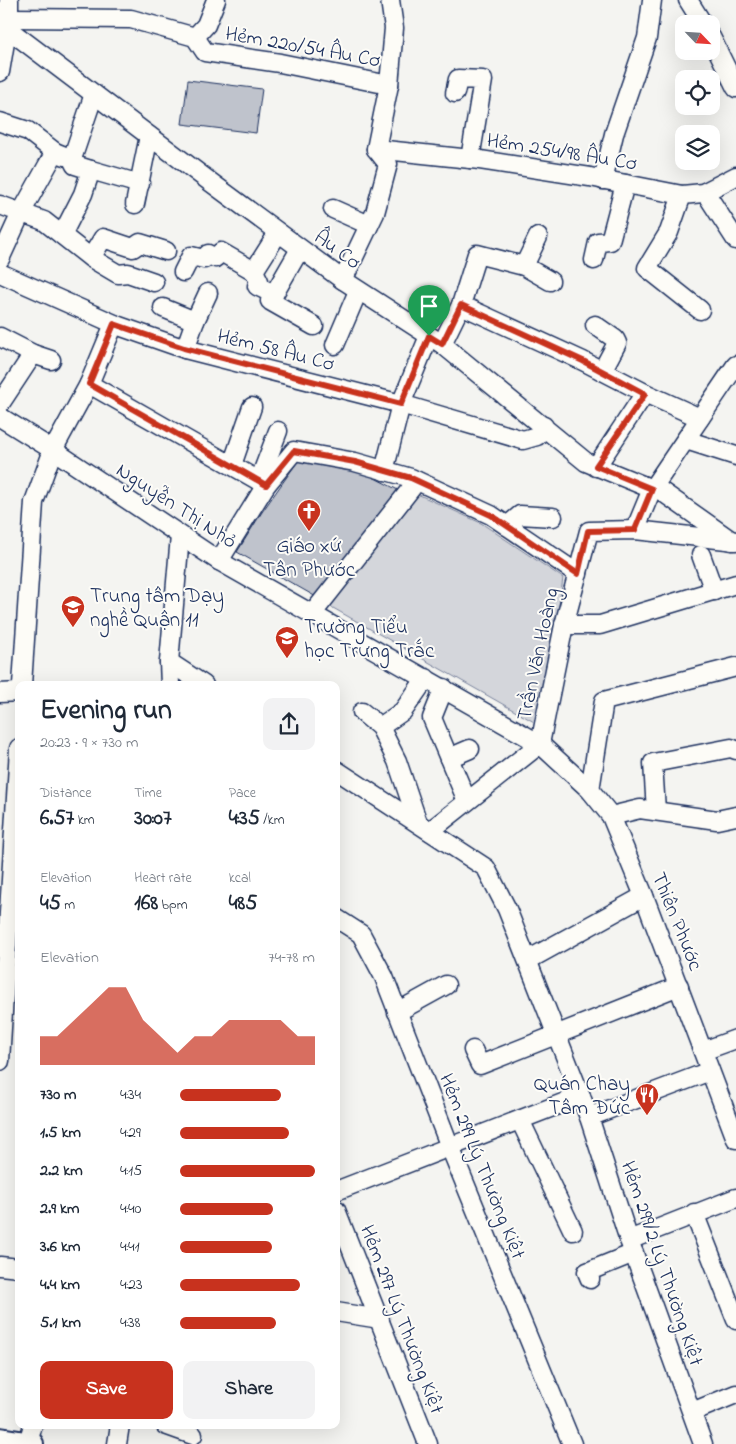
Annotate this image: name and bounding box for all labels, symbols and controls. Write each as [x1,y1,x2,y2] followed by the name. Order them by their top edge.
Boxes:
[675,15,720,60] north arrow
[675,15,720,170] map controls
[223,18,383,76] street label: Hẻm 220/54 Âu Cơ
[675,70,720,115] button: locate
[484,124,639,180] street label: Hẻm 254/98 Âu Cơ
[675,125,720,170] button: layers
[307,222,368,278] street label: Âu Cơ
[408,285,450,336] pin
[415,292,443,320] icon: arrive
[214,320,338,380] street label: Hẻm 58 Âu Cơ
[108,456,242,559] street label: Nguyễn Thị Nhỏ
[296,498,322,532] church icon: Giáo xứ Tân Phước
[263,532,356,586] place label: Giáo xứ Tân Phước
[90,582,224,638] place label: Trung tâm Dạy nghề Quận 11
[510,585,570,724] street label: Trần Văn Hoàng
[60,594,86,628] school or university icon: Trung tâm Dạy nghề Quận 11
[304,613,435,669] place label: Trường Tiểu học Trưng Trắc
[274,625,300,659] school or university icon: Trường Tiểu học Trưng Trắc
[40,691,172,732] text: Evening run
[263,698,315,750] button: share
[40,731,138,755] text: 20:23 · 9 × 730 m
[40,783,92,804] text: Distance
[134,783,162,804] text: Time
[229,783,256,804] text: Pace
[40,804,74,834] text: 6.57
[134,804,172,834] text: 30:07
[229,804,260,834] text: 4:35
[74,810,95,831] text: km
[260,810,285,831] text: /km
[40,868,91,889] text: Elevation
[134,868,192,889] text: Heart rate
[229,868,251,889] text: kcal
[643,868,710,976] street label: Thiên Phước
[40,889,61,919] text: 45
[134,889,158,919] text: 168
[229,889,257,919] text: 485
[61,895,75,916] text: m
[158,895,188,916] text: bpm
[40,946,99,970] text: Elevation
[268,946,315,970] text: 74–78 m
[428,1069,532,1265] street label: Hẻm 299 Lý Thường Kiệt
[534,1070,631,1124] place label: Quán Chay Tâm Đức
[634,1082,660,1116] restaurant icon: Quán Chay Tâm Đức
[40,1083,77,1107] text: 730 m
[120,1083,141,1107] text: 4:34
[40,1121,81,1145] text: 1.5 km
[120,1121,141,1145] text: 4:29
[610,1157,710,1371] street label: Hẻm 299/2 Lý Thường Kiệt
[40,1159,83,1183] text: 2.2 km
[120,1159,142,1183] text: 4:15
[40,1197,79,1221] text: 2.9 km
[120,1197,141,1221] text: 4:40
[349,1221,451,1419] street label: Hẻm 297 Lý Thường Kiệt
[40,1235,80,1259] text: 3.6 km
[120,1235,140,1259] text: 4:41
[40,1273,80,1297] text: 4.4 km
[120,1273,143,1297] text: 4:23
[40,1311,81,1335] text: 5.1 km
[120,1311,141,1335] text: 4:38
[40,1361,173,1419] button: Save
[183,1361,315,1419] button: Share

